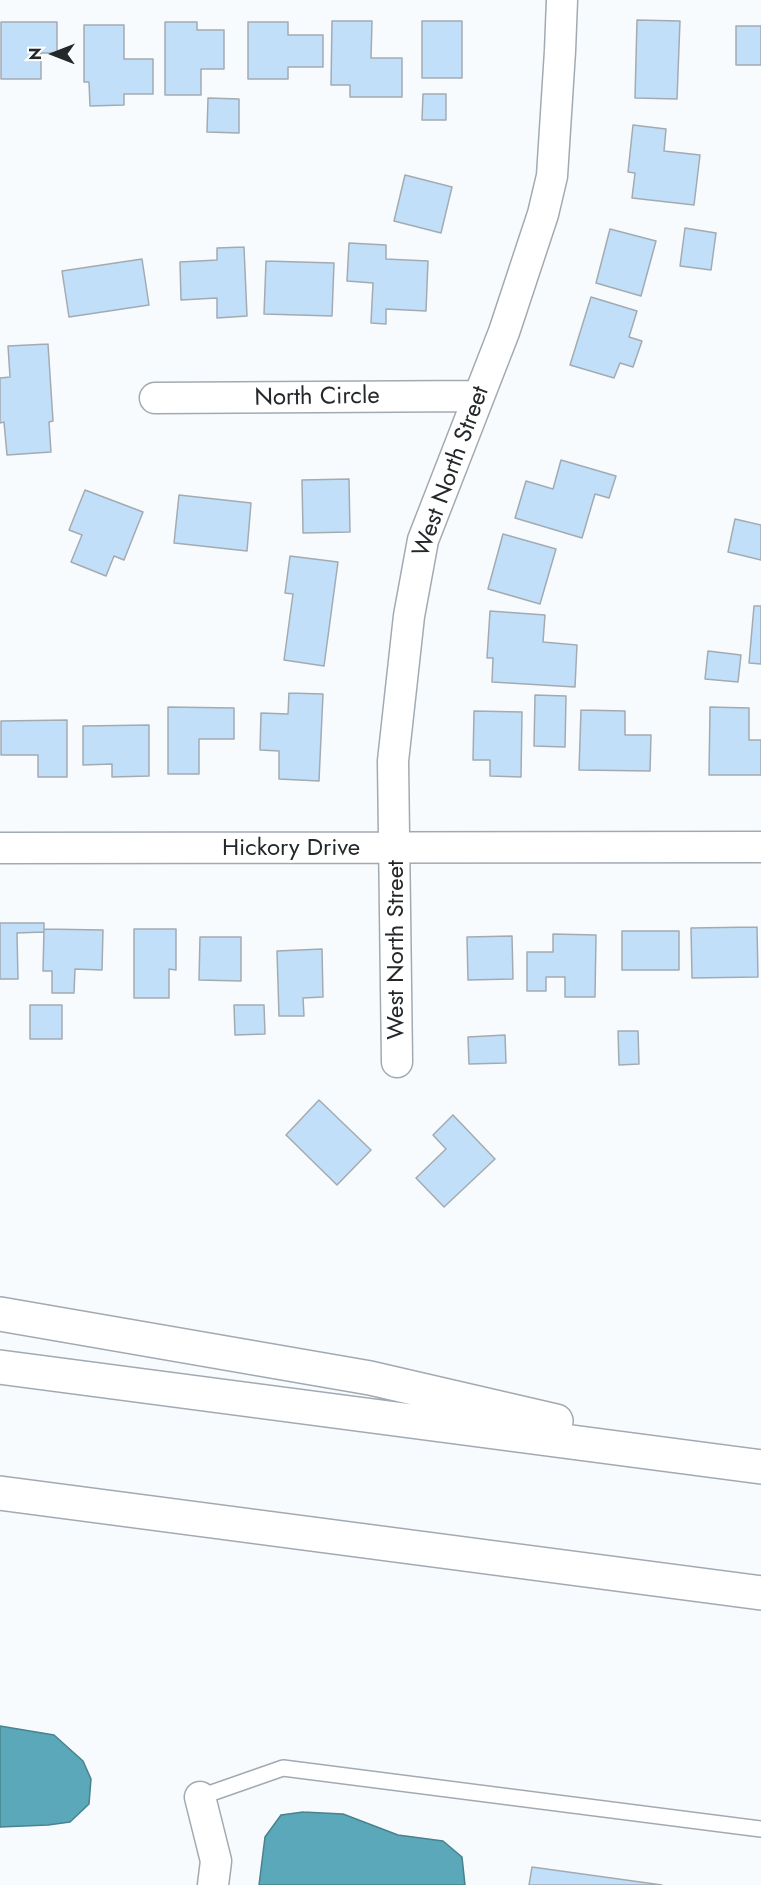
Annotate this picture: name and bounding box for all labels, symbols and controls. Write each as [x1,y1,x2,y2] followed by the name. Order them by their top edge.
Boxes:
[24,24,84,84] north arrow
[24,48,47,60] text: N
[254,383,380,413] street label: North Circle
[408,383,496,561] street label: West North Street
[222,835,360,863] street label: Hickory Drive
[383,860,411,1040] street label: West North Street

